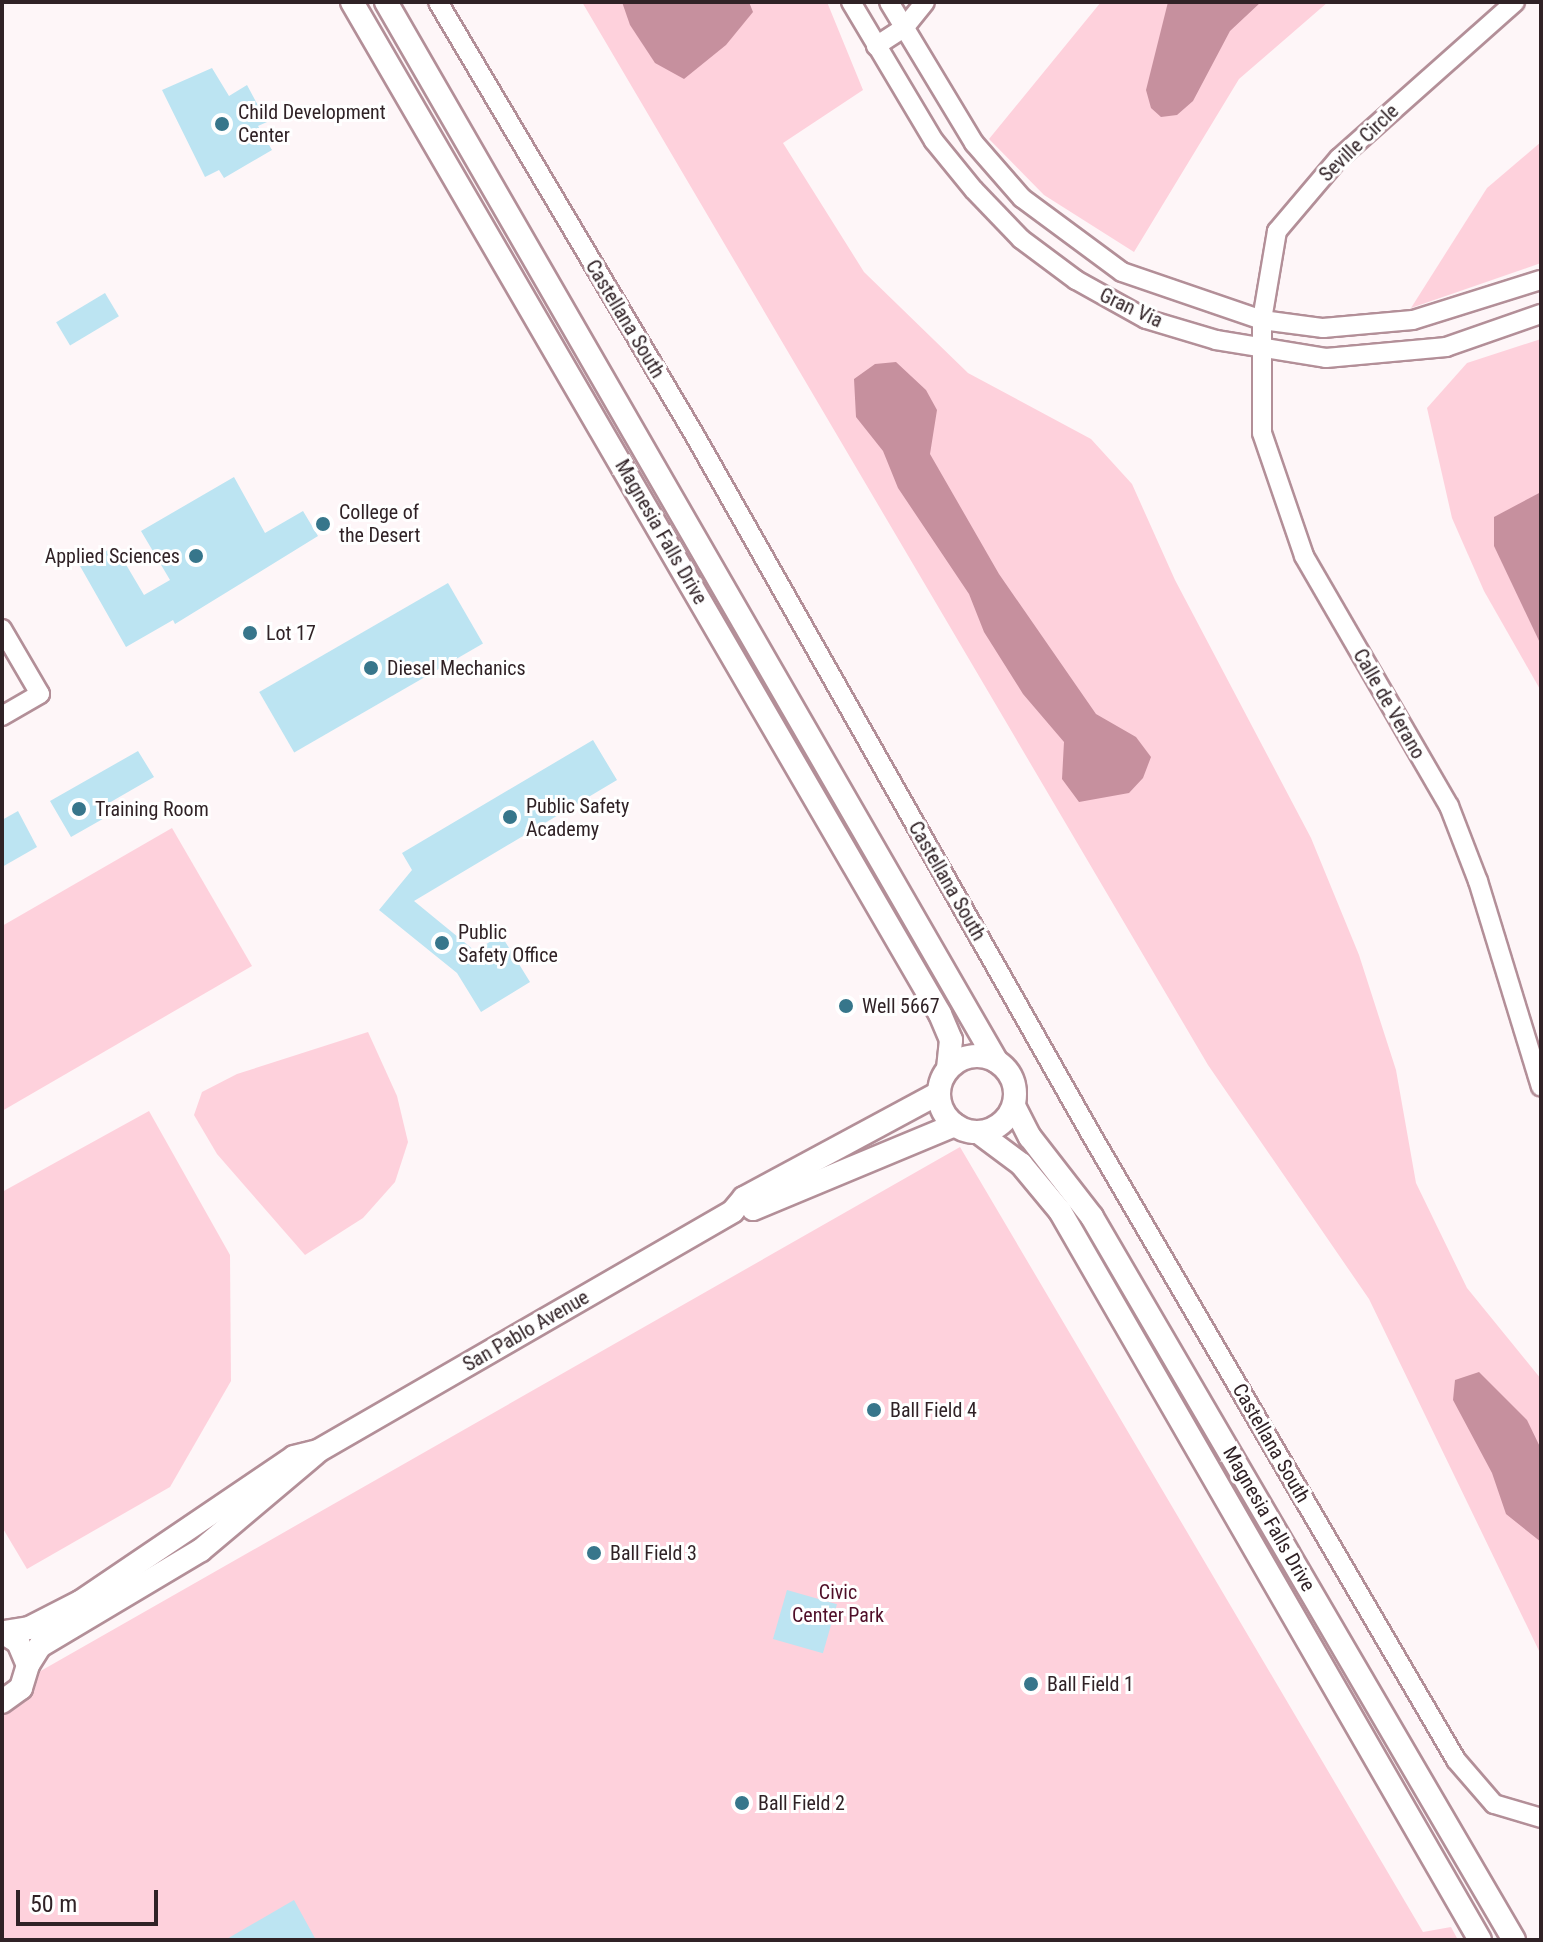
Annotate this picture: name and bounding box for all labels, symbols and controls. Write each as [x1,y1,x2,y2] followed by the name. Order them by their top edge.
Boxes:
[1314,99,1404,187] street label: Seville Circle
[238,100,386,147] place label: Child Development Center
[213,115,231,133] marker: Child Development Center
[580,256,670,382] street label: Castellana South
[1096,283,1166,333] street label: Gran Via
[610,455,712,609] street label: Magnesia Falls Drive
[339,500,420,547] place label: College of the Desert
[314,515,332,533] marker: College of the Desert
[45,544,180,568] place label: Applied Sciences
[187,547,205,565] marker: Applied Sciences
[266,621,316,645] place label: Lot 17
[241,624,259,642] marker: Lot 17
[1348,645,1430,763] street label: Calle de Verano
[387,656,526,680] place label: Diesel Mechanics
[362,659,380,677] marker: Diesel Mechanics
[526,794,629,841] place label: Public Safety Academy
[95,797,209,821] place label: Training Room
[70,800,88,818] marker: Training Room
[501,808,519,826] marker: Public Safety Academy
[903,817,991,945] street label: Castellana South
[458,920,558,967] place label: Public Safety Office
[433,934,451,952] marker: Public Safety Office
[862,994,940,1018] place label: Well 5667
[837,997,855,1015] marker: Well 5667
[459,1285,593,1377] street label: San Pablo Avenue
[1227,1379,1315,1507] street label: Castellana South
[890,1398,977,1422] place label: Ball Field 4
[865,1401,883,1419] marker: Ball Field 4
[1218,1442,1320,1596] street label: Magnesia Falls Drive
[610,1541,697,1565] place label: Ball Field 3
[585,1544,603,1562] marker: Ball Field 3
[792,1581,884,1628] park label: Civic Center Park
[1047,1672,1134,1696] place label: Ball Field 1
[1022,1675,1040,1693] marker: Ball Field 1
[758,1791,845,1815] place label: Ball Field 2
[733,1794,751,1812] marker: Ball Field 2
[20,1874,162,1924] scale bar
[30,1890,77,1918] text: 50 m

